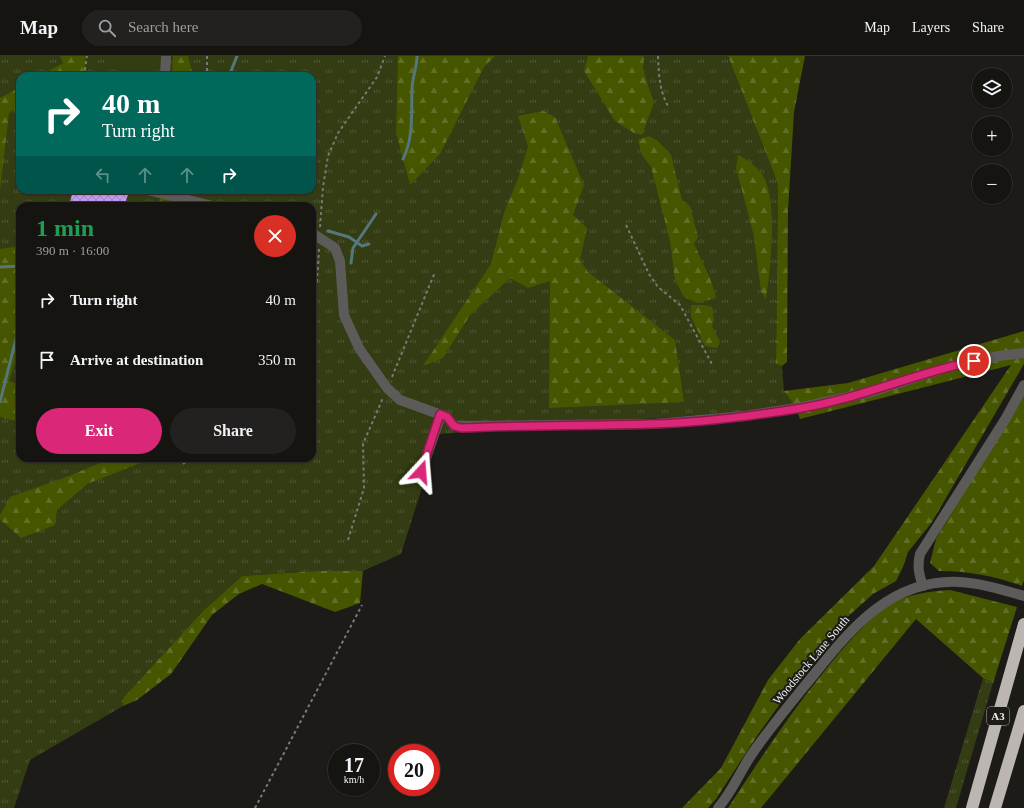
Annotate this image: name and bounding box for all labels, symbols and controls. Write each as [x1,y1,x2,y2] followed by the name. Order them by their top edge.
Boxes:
[82,10,362,46] search box
[20,17,58,38] text: Map
[96,17,118,39] icon: search
[128,19,198,35] text: Search here
[864,20,890,35] text: Map
[912,20,950,35] text: Layers
[972,20,1004,35] text: Share
[972,68,1012,204] map controls
[972,68,1012,108] button: layers
[36,88,88,140] icon: right
[102,88,160,119] text: 40 m
[972,116,1012,156] button: +
[102,121,175,141] text: Turn right
[92,164,114,186] icon: left
[134,164,156,186] icon: ahead
[176,164,198,186] icon: ahead
[218,164,240,186] icon: right
[972,164,1012,204] button: −
[36,215,94,241] text: 1 min
[254,215,296,257] button: close
[36,243,109,258] text: 390 m · 16:00
[36,289,58,311] icon: right
[70,292,137,308] text: Turn right
[266,292,296,308] text: 40 m
[957,344,991,378] pin
[36,349,58,371] icon: arrive
[963,350,985,372] icon: arrive
[70,352,203,368] text: Arrive at destination
[258,352,296,368] text: 350 m
[36,408,162,454] button: Exit
[170,408,296,454] button: Share
[400,451,442,493] position arrow
[770,613,852,707] street label: Woodstock Lane South
[987,707,1009,725] road number: A3
[388,744,440,796] speed limit sign: 20
[344,754,364,776] text: 17
[344,774,364,785] text: km/h

